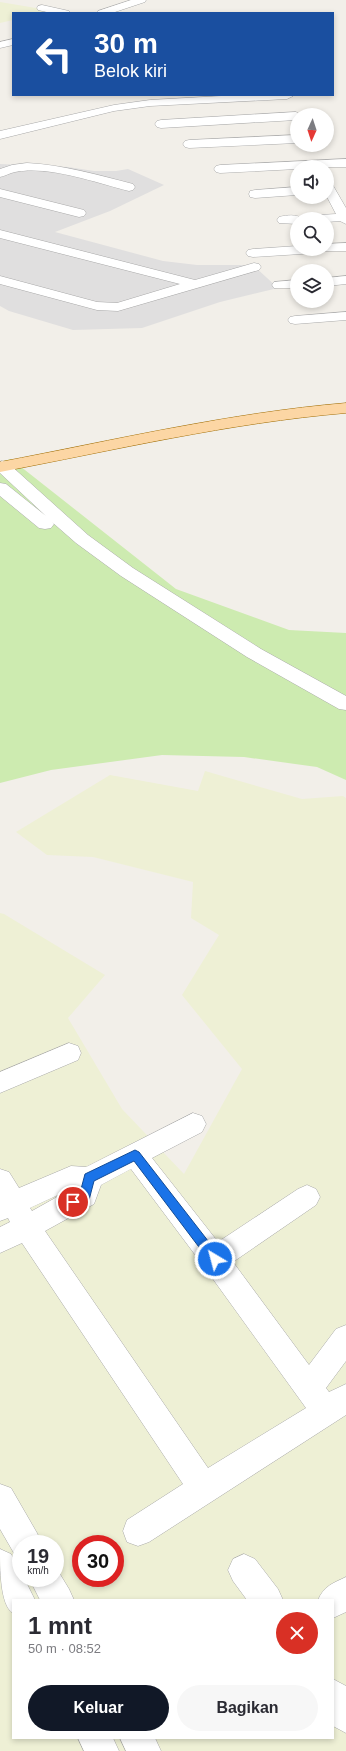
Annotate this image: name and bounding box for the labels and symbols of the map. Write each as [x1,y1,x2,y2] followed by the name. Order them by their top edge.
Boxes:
[290,108,334,152] north arrow
[56,1185,90,1219] pin
[194,1238,236,1280] position arrow
[72,1535,124,1587] speed limit sign: 30

